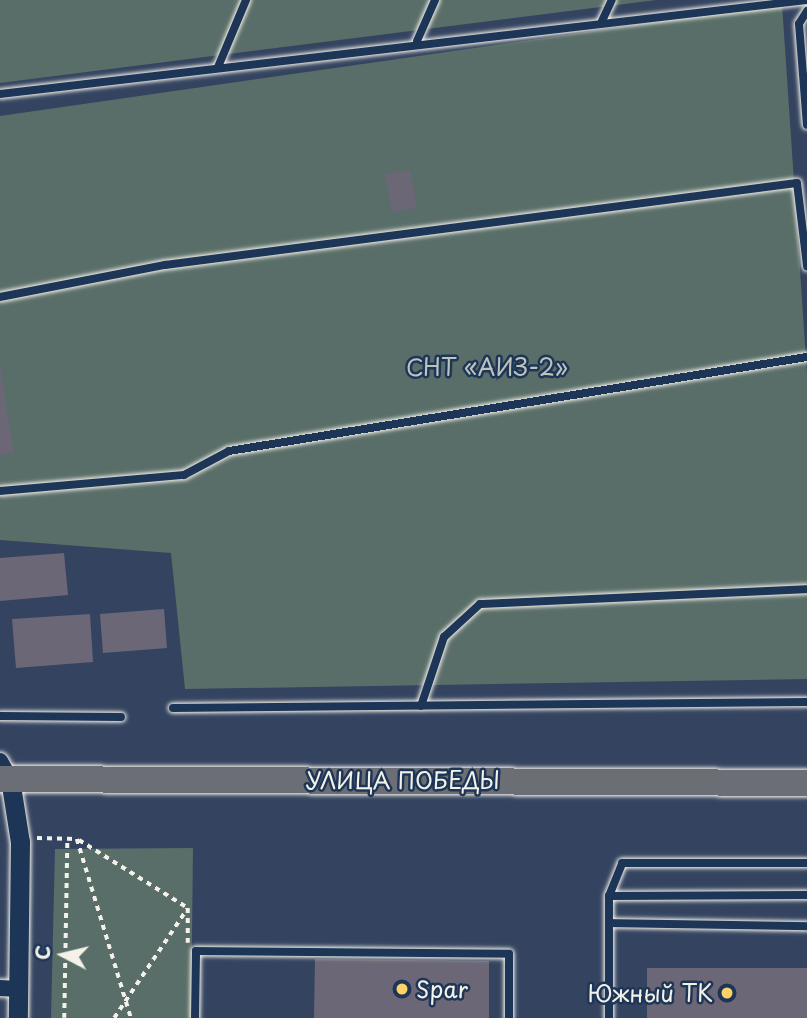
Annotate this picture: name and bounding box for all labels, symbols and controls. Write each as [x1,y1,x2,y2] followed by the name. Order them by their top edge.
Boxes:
[406,353,568,381] park label: СНТ «АИЗ-2»
[305,766,501,794] street label: УЛИЦА ПОБЕДЫ
[28,920,98,990] north arrow
[27,944,57,961] text: С
[416,975,468,1003] place label: Spar
[588,979,713,1007] place label: Южный ТК
[394,981,410,997] marker: Spar
[719,985,735,1001] marker: Южный ТК

